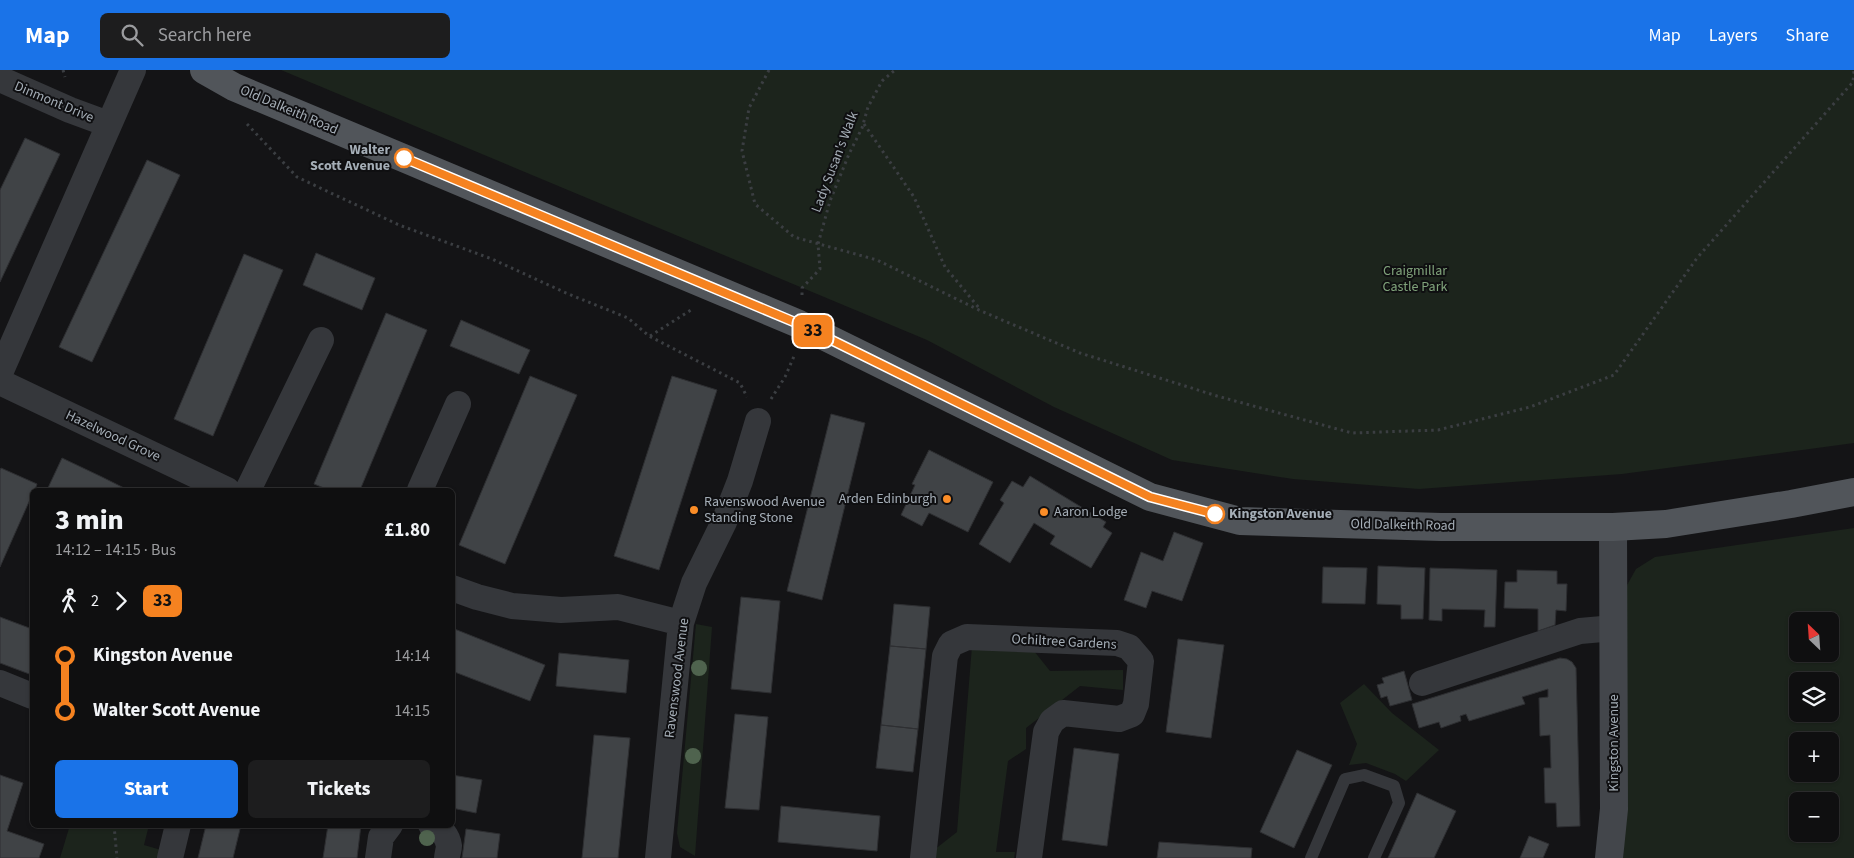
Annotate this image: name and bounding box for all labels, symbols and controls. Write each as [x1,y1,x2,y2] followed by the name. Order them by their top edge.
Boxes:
[100,13,450,58] search box
[25,18,70,53] text: Map
[118,21,146,49] icon: search
[158,22,251,49] text: Search here
[1649,23,1681,48] text: Map
[1709,23,1758,48] text: Layers
[1786,23,1829,48] text: Share
[11,76,97,128] street label: Dinmont Drive
[237,80,341,140] street label: Old Dalkeith Road
[807,108,864,215] street label: Lady Susan's Walk
[310,140,390,176] place label: Walter Scott Avenue
[394,148,414,168] marker: Walter Scott Avenue
[1383,261,1447,297] park label: Craigmillar Castle Park
[790,315,836,347] line badge: 33
[803,318,823,343] text: 33
[62,405,164,467] street label: Hazelwood Grove
[839,489,937,509] place label: Arden Edinburgh
[704,492,825,528] place label: Ravenswood Avenue Standing Stone
[941,493,953,505] marker: Arden Edinburgh
[55,500,124,540] text: 3 min
[1054,502,1128,522] place label: Aaron Lodge
[688,504,700,516] marker: Ravenswood Avenue Standing Stone
[1205,504,1225,524] marker: Kingston Avenue
[1229,504,1332,524] place label: Kingston Avenue
[1038,506,1050,518] marker: Aaron Lodge
[1350,514,1456,536] street label: Old Dalkeith Road
[384,517,430,544] text: £1.80
[55,539,176,561] text: 14:12 – 14:15 · Bus
[55,587,83,615] icon: walk
[107,587,135,615] icon: forward
[153,588,172,613] text: 33
[91,590,99,612] text: 2
[1789,612,1839,662] north arrow
[1789,612,1839,842] map controls
[660,617,694,739] street label: Ravenswood Avenue
[1011,629,1117,655] street label: Ochiltree Gardens
[93,642,233,669] text: Kingston Avenue
[394,645,430,667] text: 14:14
[1789,672,1839,722] button: layers
[1604,694,1624,792] street label: Kingston Avenue
[93,697,260,724] text: Walter Scott Avenue
[394,700,430,722] text: 14:15
[1789,732,1839,782] button: +
[55,760,238,818] button: Start
[248,760,430,818] button: Tickets
[1789,792,1839,842] button: −

